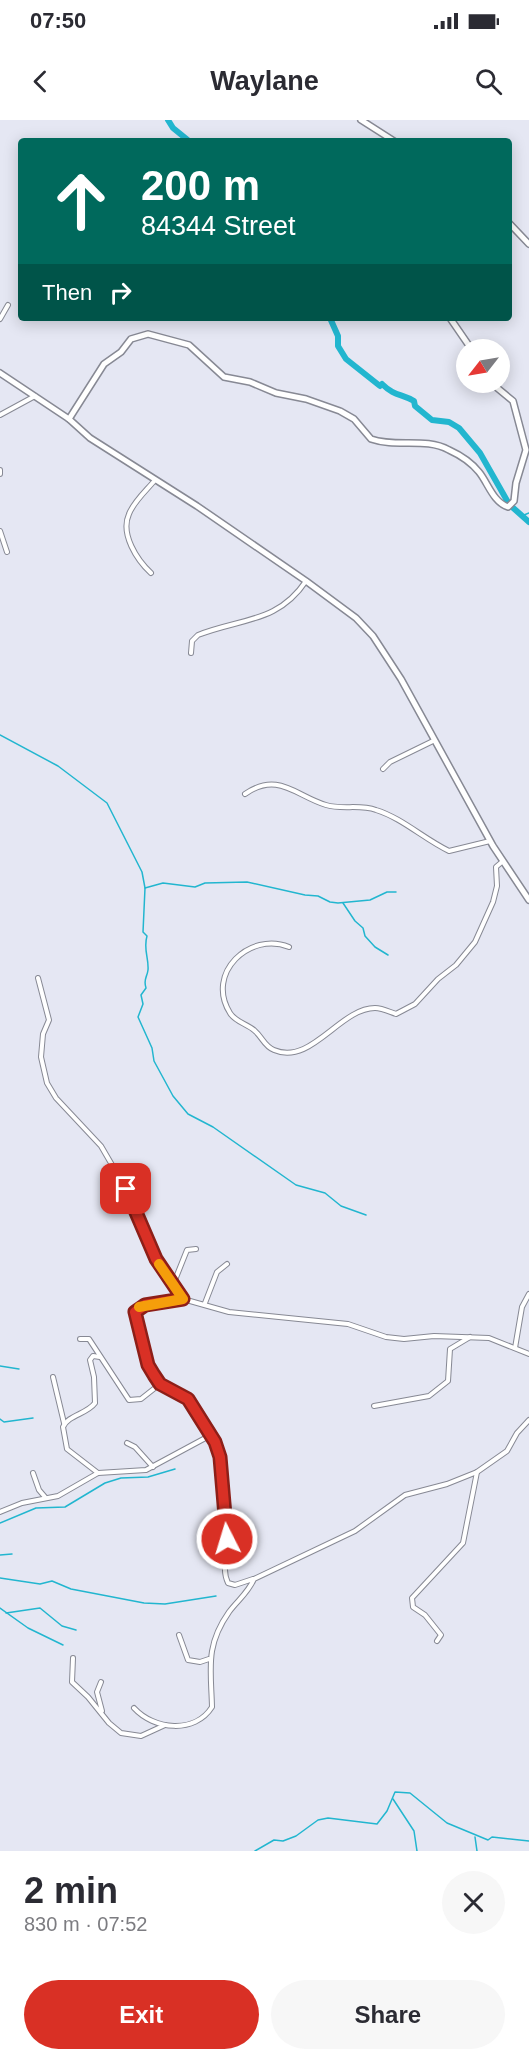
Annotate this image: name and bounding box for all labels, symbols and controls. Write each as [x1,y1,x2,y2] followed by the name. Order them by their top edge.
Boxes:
[30,8,86,33] text: 07:50
[24,65,57,98] icon: back
[472,65,505,98] icon: search
[210,66,319,96] text: Waylane
[42,162,120,240] icon: ahead
[141,162,260,209] text: 200 m
[141,211,296,241] text: 84344 Street
[104,276,137,309] icon: right
[42,280,92,305] text: Then
[456,339,510,393] north arrow
[456,339,510,393] map controls
[100,1163,151,1214] pin
[109,1172,142,1205] icon: arrive
[195,1507,259,1571] position arrow
[24,1870,118,1911] text: 2 min
[442,1871,505,1934] button: close
[24,1913,147,1935] text: 830 m · 07:52
[24,1980,259,2049] button: Exit
[271,1980,505,2049] button: Share

